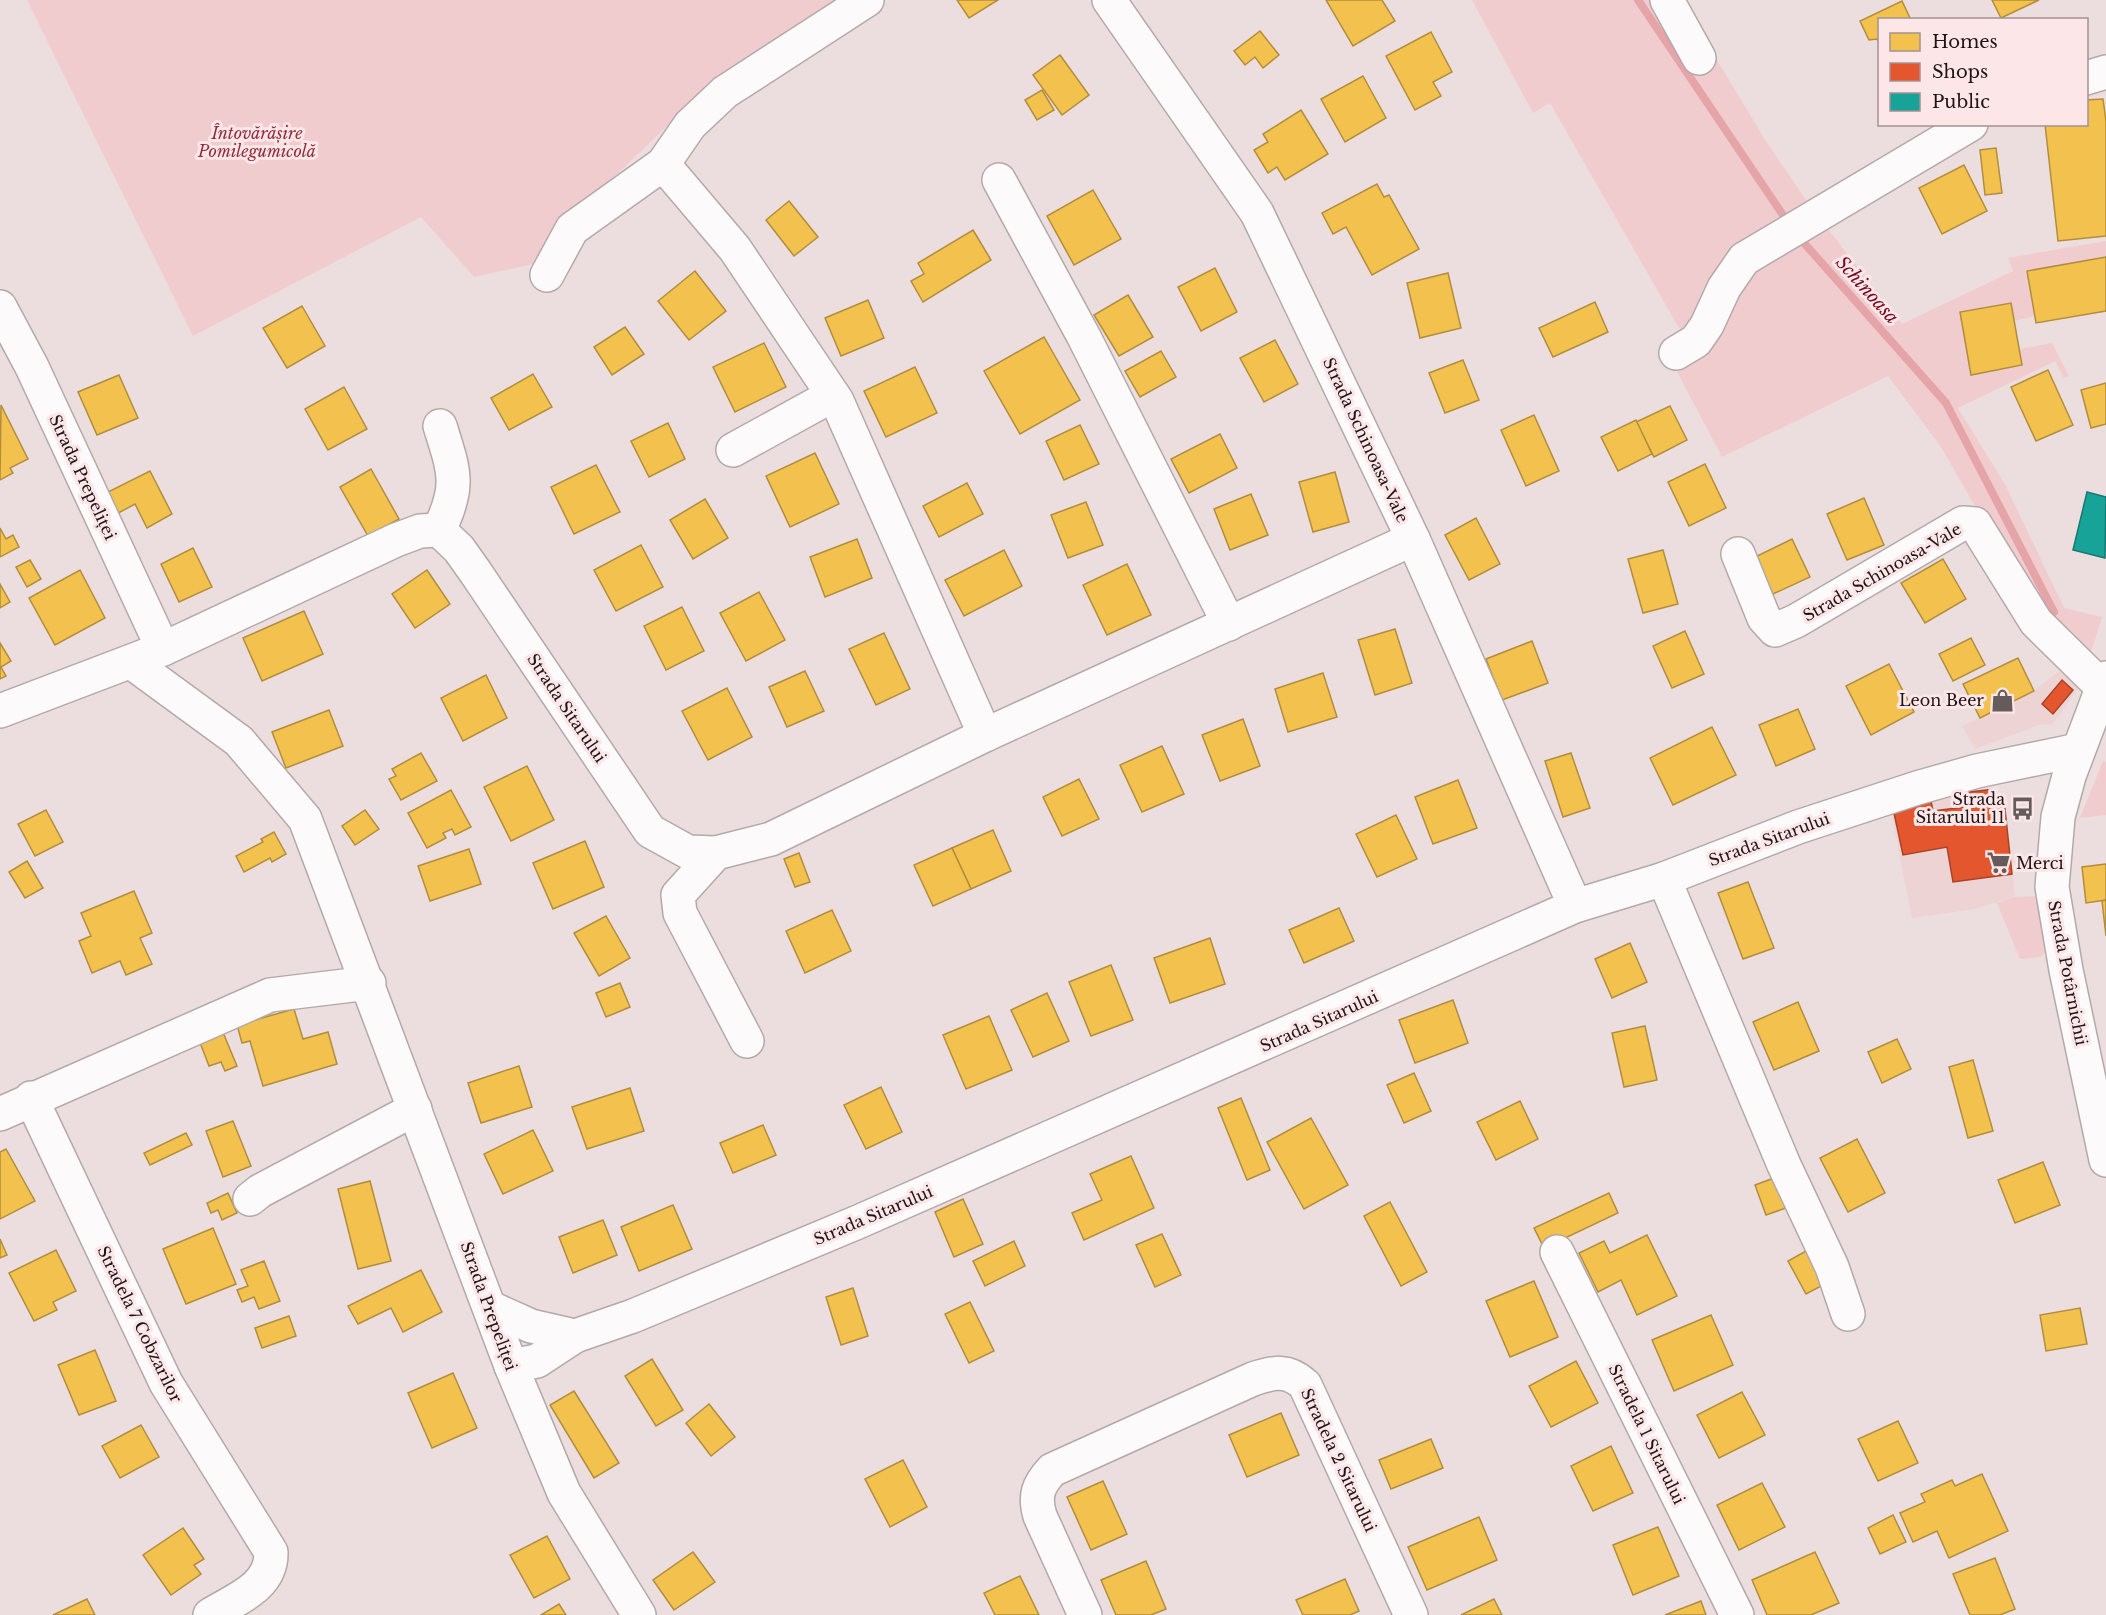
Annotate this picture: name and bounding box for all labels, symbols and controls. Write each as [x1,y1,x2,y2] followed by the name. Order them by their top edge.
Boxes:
[1878,18,2088,126] legend
[1932,31,1998,53] text: Homes
[1932,61,1988,83] text: Shops
[1932,91,1990,113] text: Public
[197,123,316,161] park label: Întovărășire Pomilegumicolă
[1831,252,1903,328] water label: Schinoasa
[1319,354,1413,526] street label: Strada Schinoasa-Vale
[44,411,121,544] street label: Strada Prepeliței
[1799,518,1965,626] street label: Strada Schinoasa-Vale
[523,650,611,767] street label: Strada Sitarului
[1989,687,2015,713] shop icon: Leon Beer
[1899,690,1984,710] place label: Leon Beer
[1916,789,2005,827] place label: Strada Sitarului 11
[2010,795,2036,821] bus stop icon: Strada Sitarului 11
[1706,808,1833,870] street label: Strada Sitarului
[1985,850,2011,876] supermarket icon: Merci
[2016,853,2064,873] place label: Merci
[2044,899,2092,1048] street label: Strada Potârnichii
[1257,986,1382,1056] street label: Strada Sitarului
[811,1181,936,1249] street label: Strada Sitarului
[455,1239,522,1374] street label: Strada Prepeliței
[93,1242,187,1406] street label: Stradela 7 Cobzarilor
[1604,1361,1690,1508] street label: Stradela 1 Sitarului
[1297,1385,1381,1535] street label: Stradela 2 Sitarului

